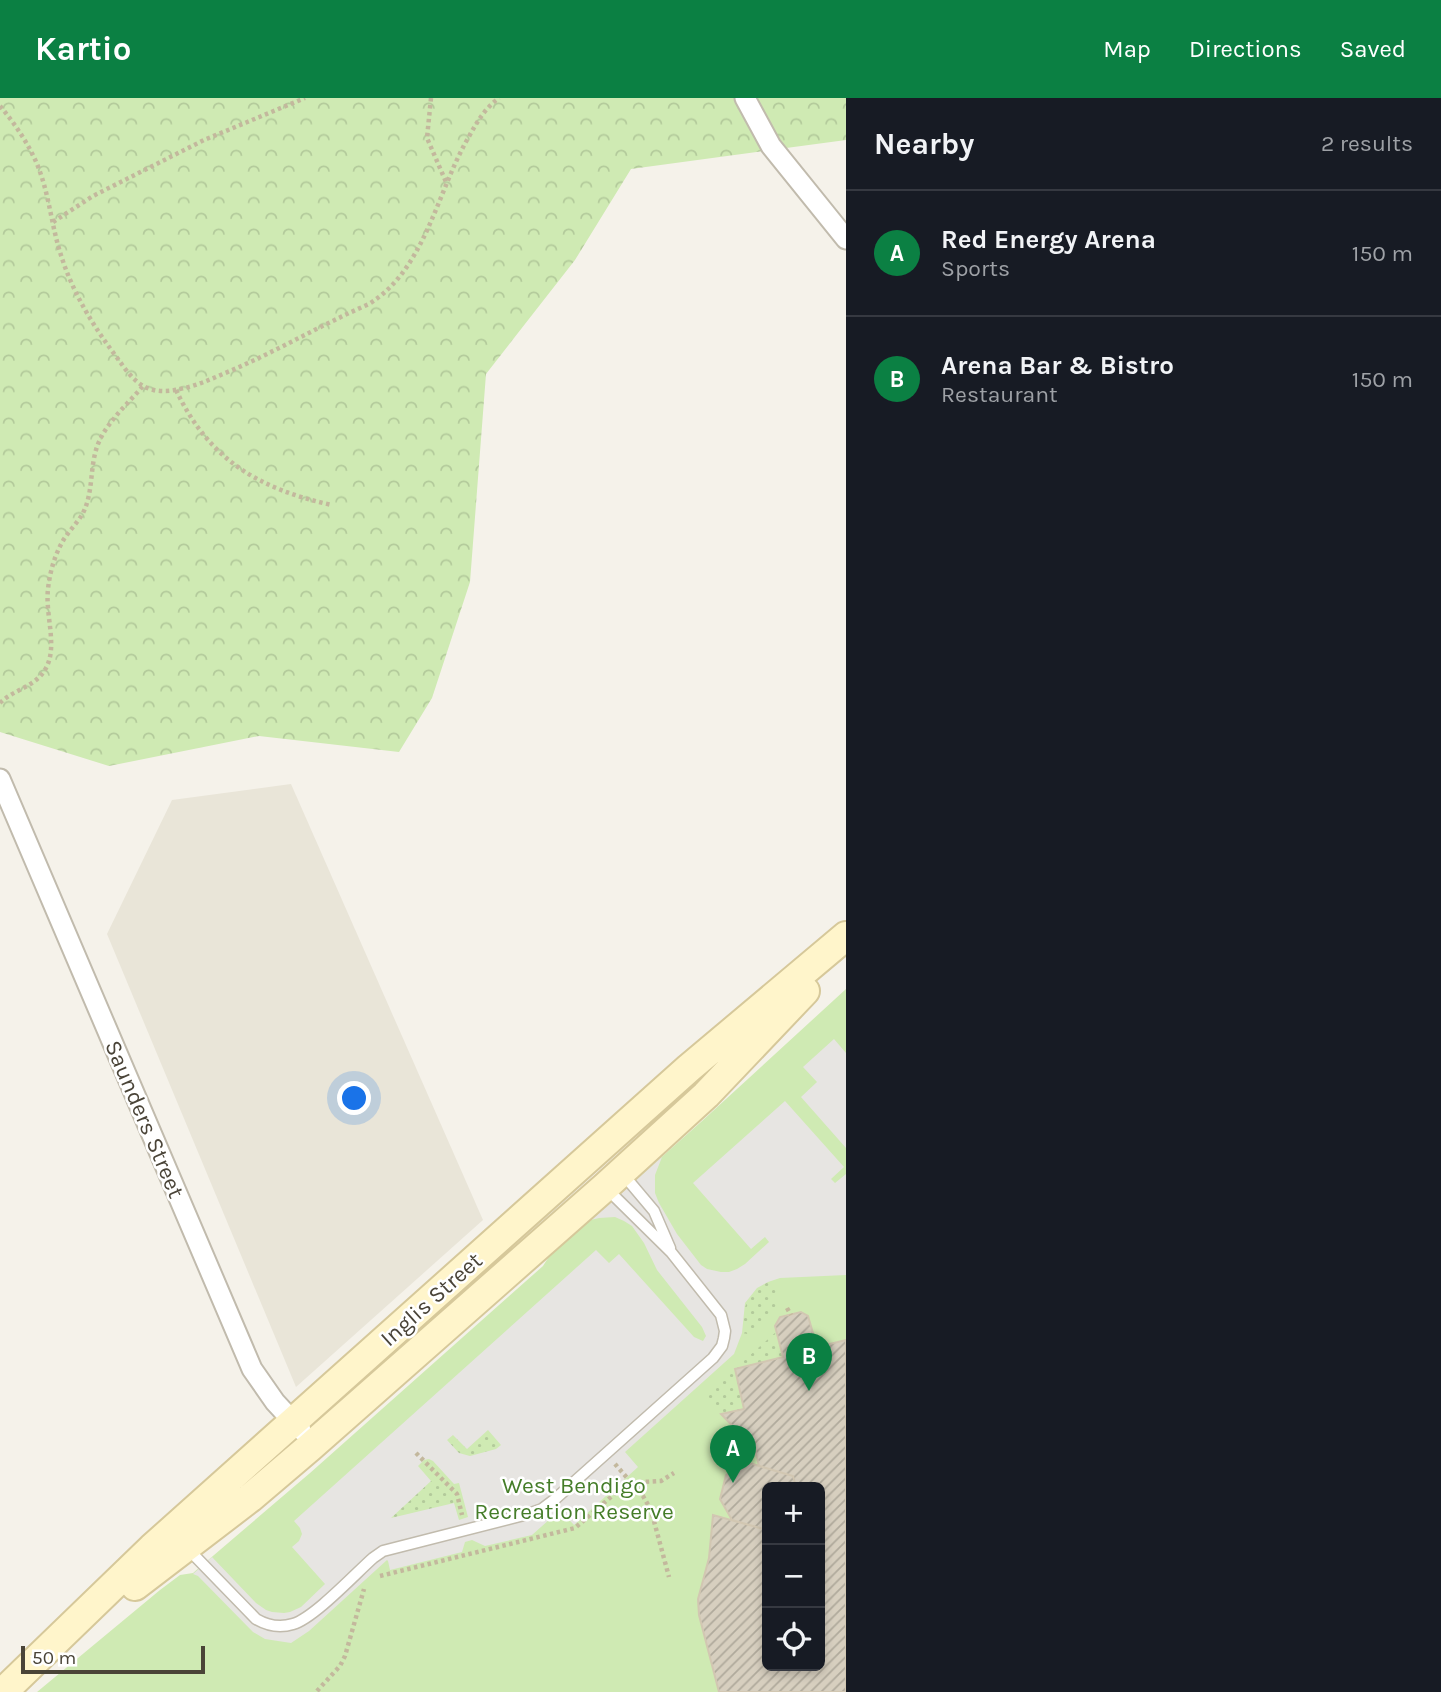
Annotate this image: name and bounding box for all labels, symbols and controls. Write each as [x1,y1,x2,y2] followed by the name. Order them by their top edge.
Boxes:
[35,30,131,68] text: Kartio
[1103,35,1151,63] text: Map
[1189,35,1302,63] text: Directions
[1340,35,1406,63] text: Saved
[874,126,974,162] text: Nearby
[1321,130,1413,157] text: 2 results
[941,224,1156,255] text: Red Energy Arena
[890,240,904,267] text: A
[1352,240,1413,267] text: 150 m
[941,255,1010,282] text: Sports
[941,350,1174,381] text: Arena Bar & Bistro
[890,366,904,393] text: B
[1352,366,1413,393] text: 150 m
[941,381,1058,408] text: Restaurant
[99,1036,190,1202] street label: Saunders Street
[337,1081,371,1115] your location
[375,1247,488,1352] street label: Inglis Street
[786,1333,832,1391] pin: B
[710,1425,756,1483] pin: A
[474,1472,674,1525] park label: West Bendigo Recreation Reserve
[762,1482,825,1671] map controls
[762,1482,825,1545] button: +
[762,1545,825,1608] button: −
[762,1608,825,1671] button: locate
[21,1643,205,1675] scale bar
[32,1647,76,1669] text: 50 m

